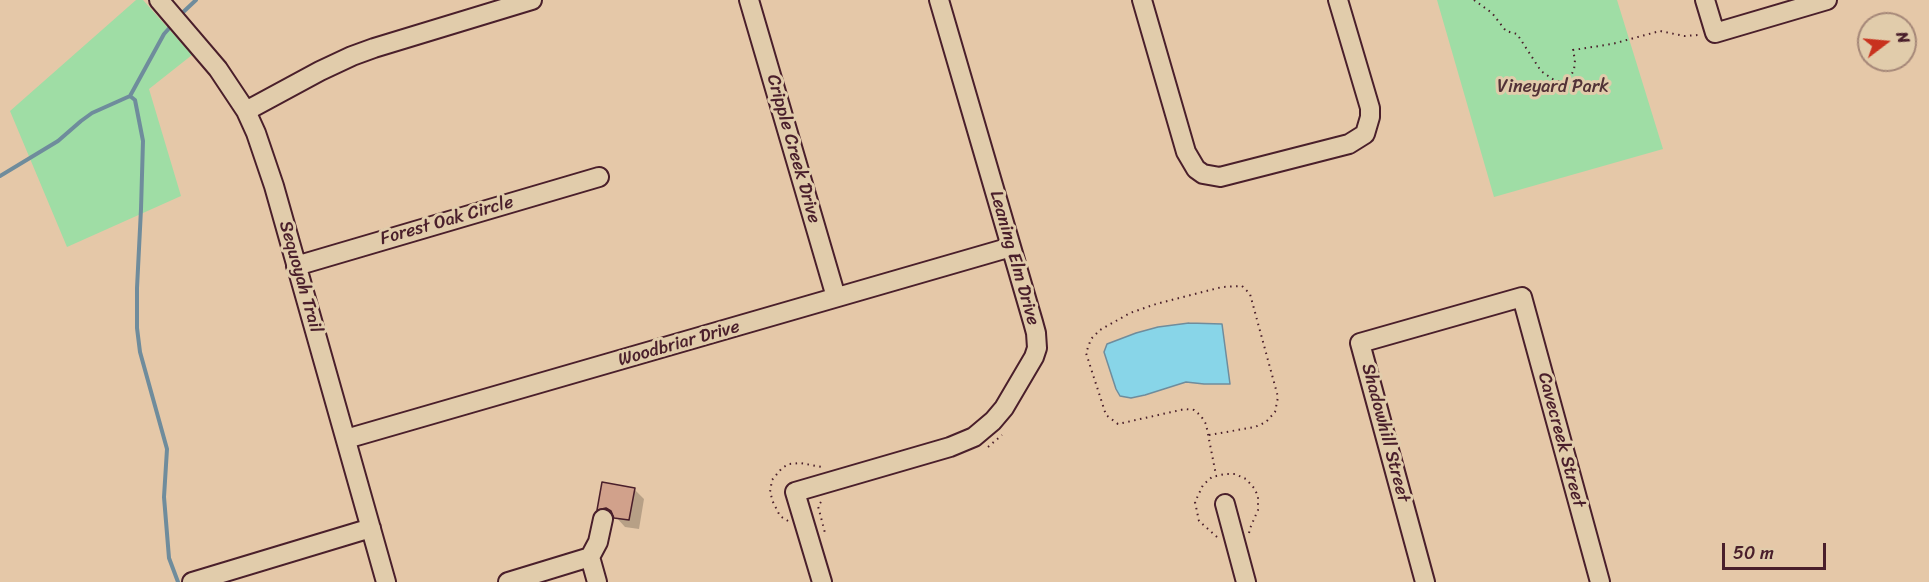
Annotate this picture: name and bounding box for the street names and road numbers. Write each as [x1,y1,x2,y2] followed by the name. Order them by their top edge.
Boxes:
[761,72,825,226] street label: Cripple Creek Drive
[984,188,1044,328] street label: Leaning Elm Drive
[378,192,516,250] street label: Forest Oak Circle
[274,219,326,335] street label: Sequoyah Trail
[616,316,742,372] street label: Woodbriar Drive
[1356,361,1414,505] street label: Shadowhill Street
[1533,370,1589,510] street label: Cavecreek Street

